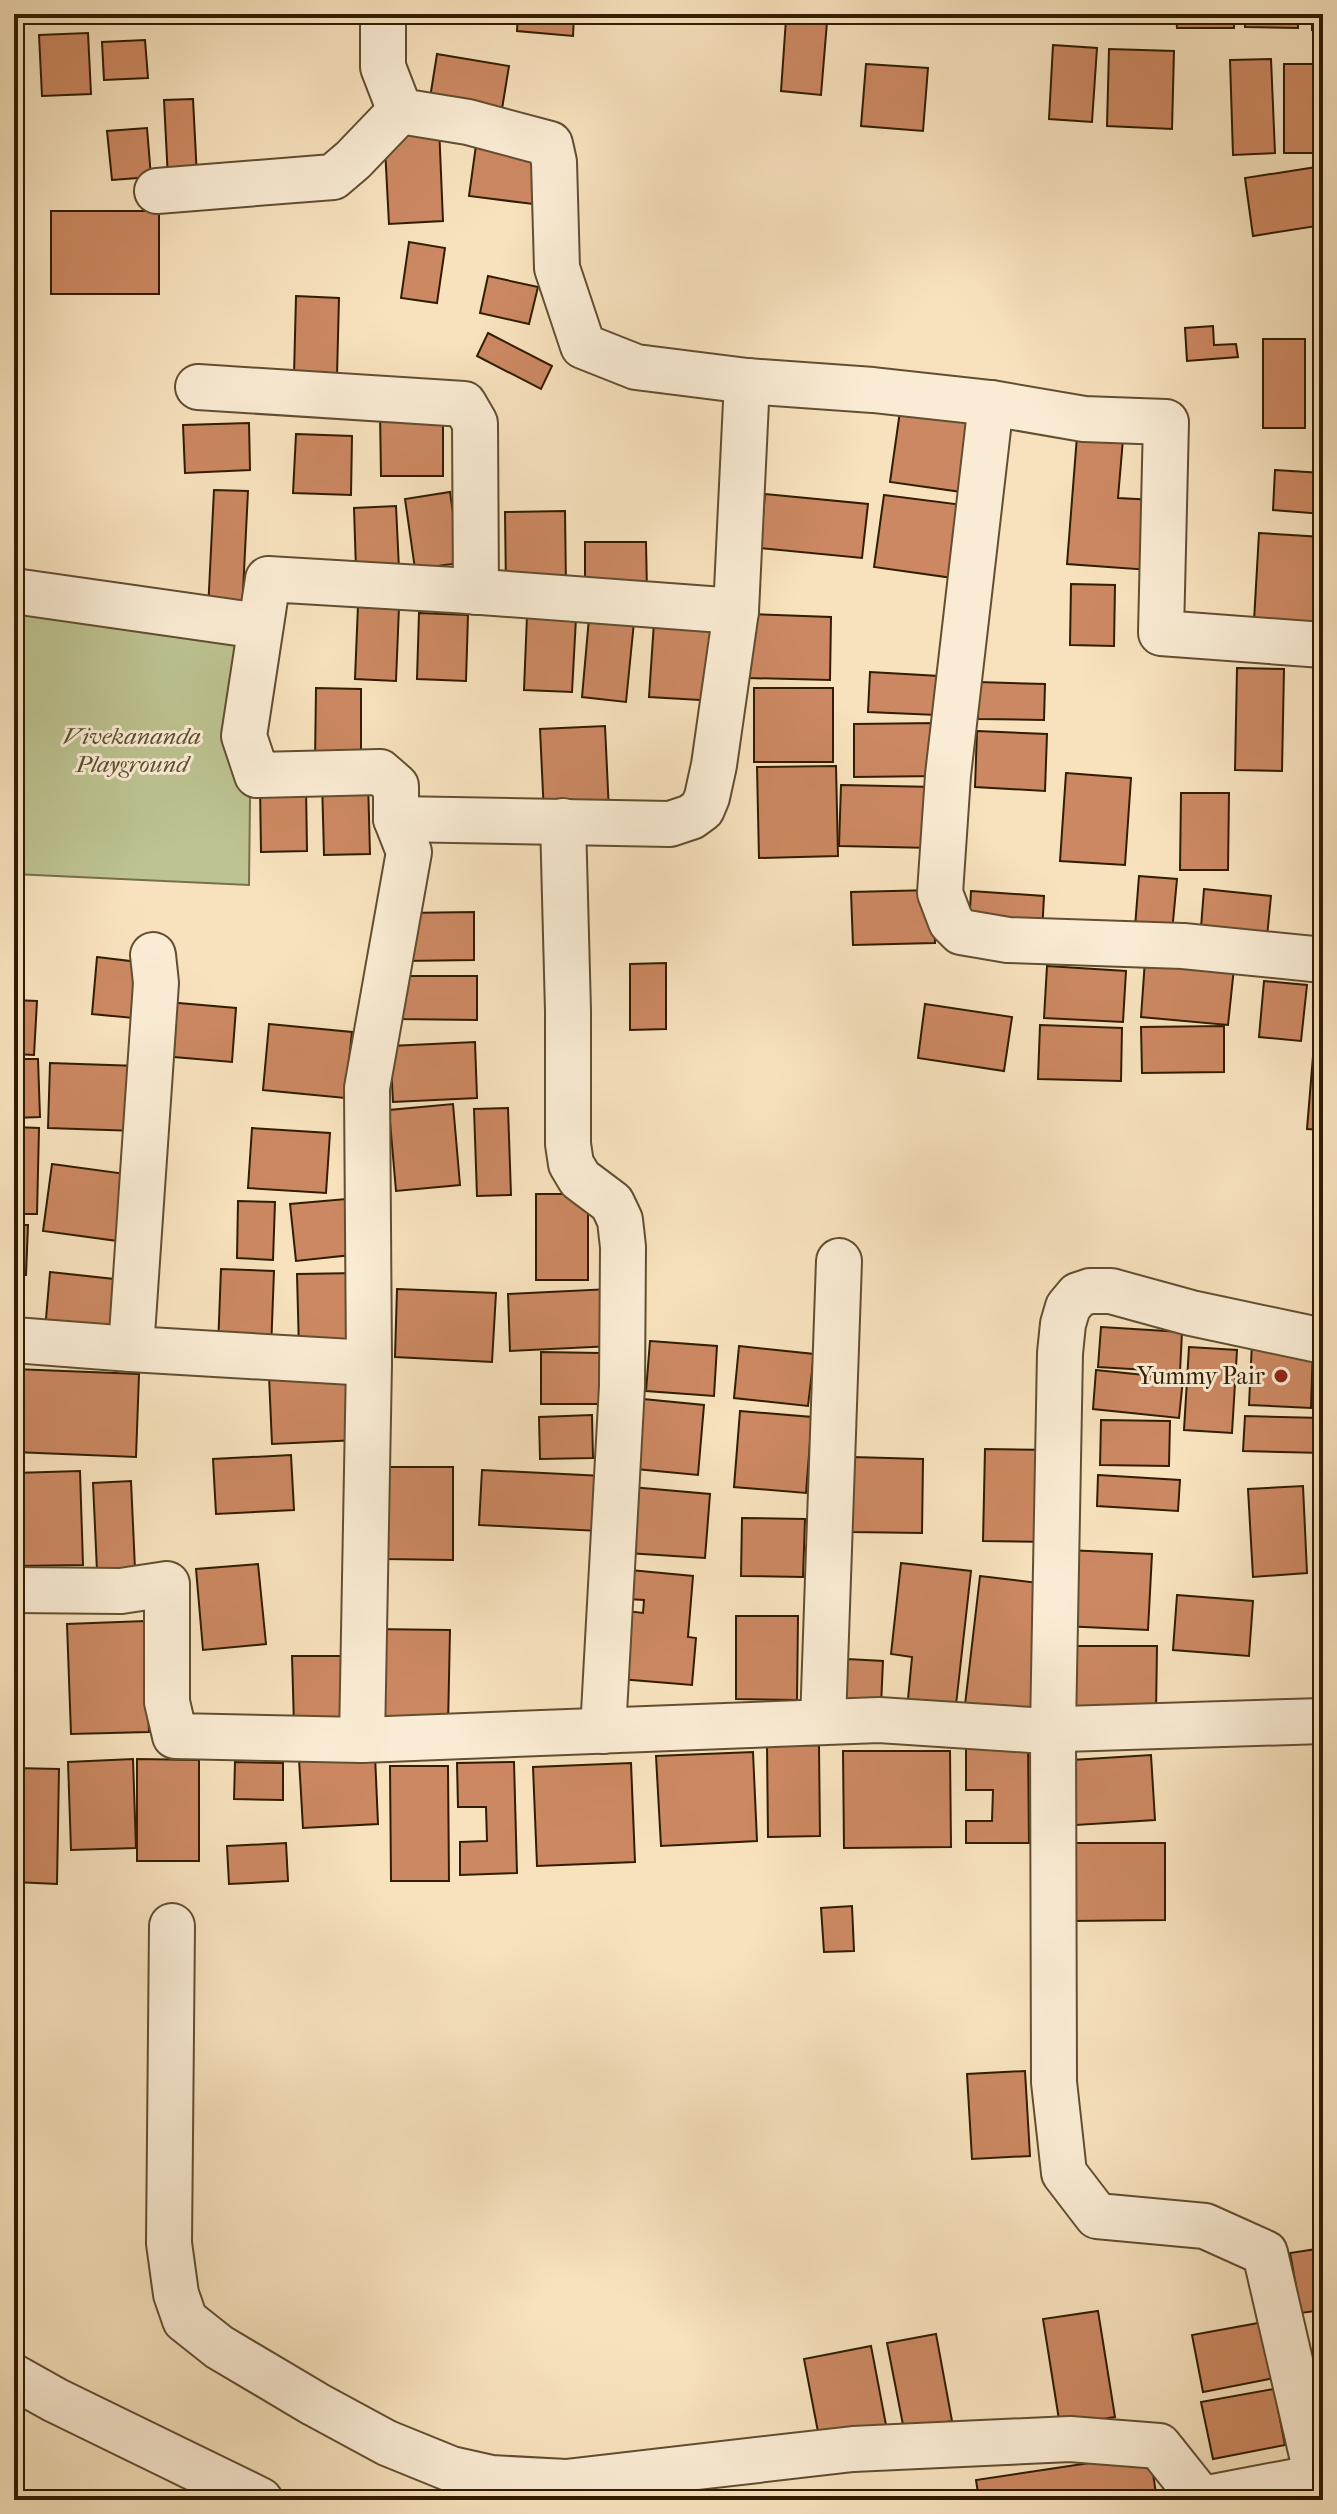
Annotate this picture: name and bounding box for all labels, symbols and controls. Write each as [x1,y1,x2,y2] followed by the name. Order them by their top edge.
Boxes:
[63,722,201,778] park label: Vivekananda Playground
[1136,1362,1266,1390] place label: Yummy Pair
[1272,1367,1290,1385] marker: Yummy Pair

